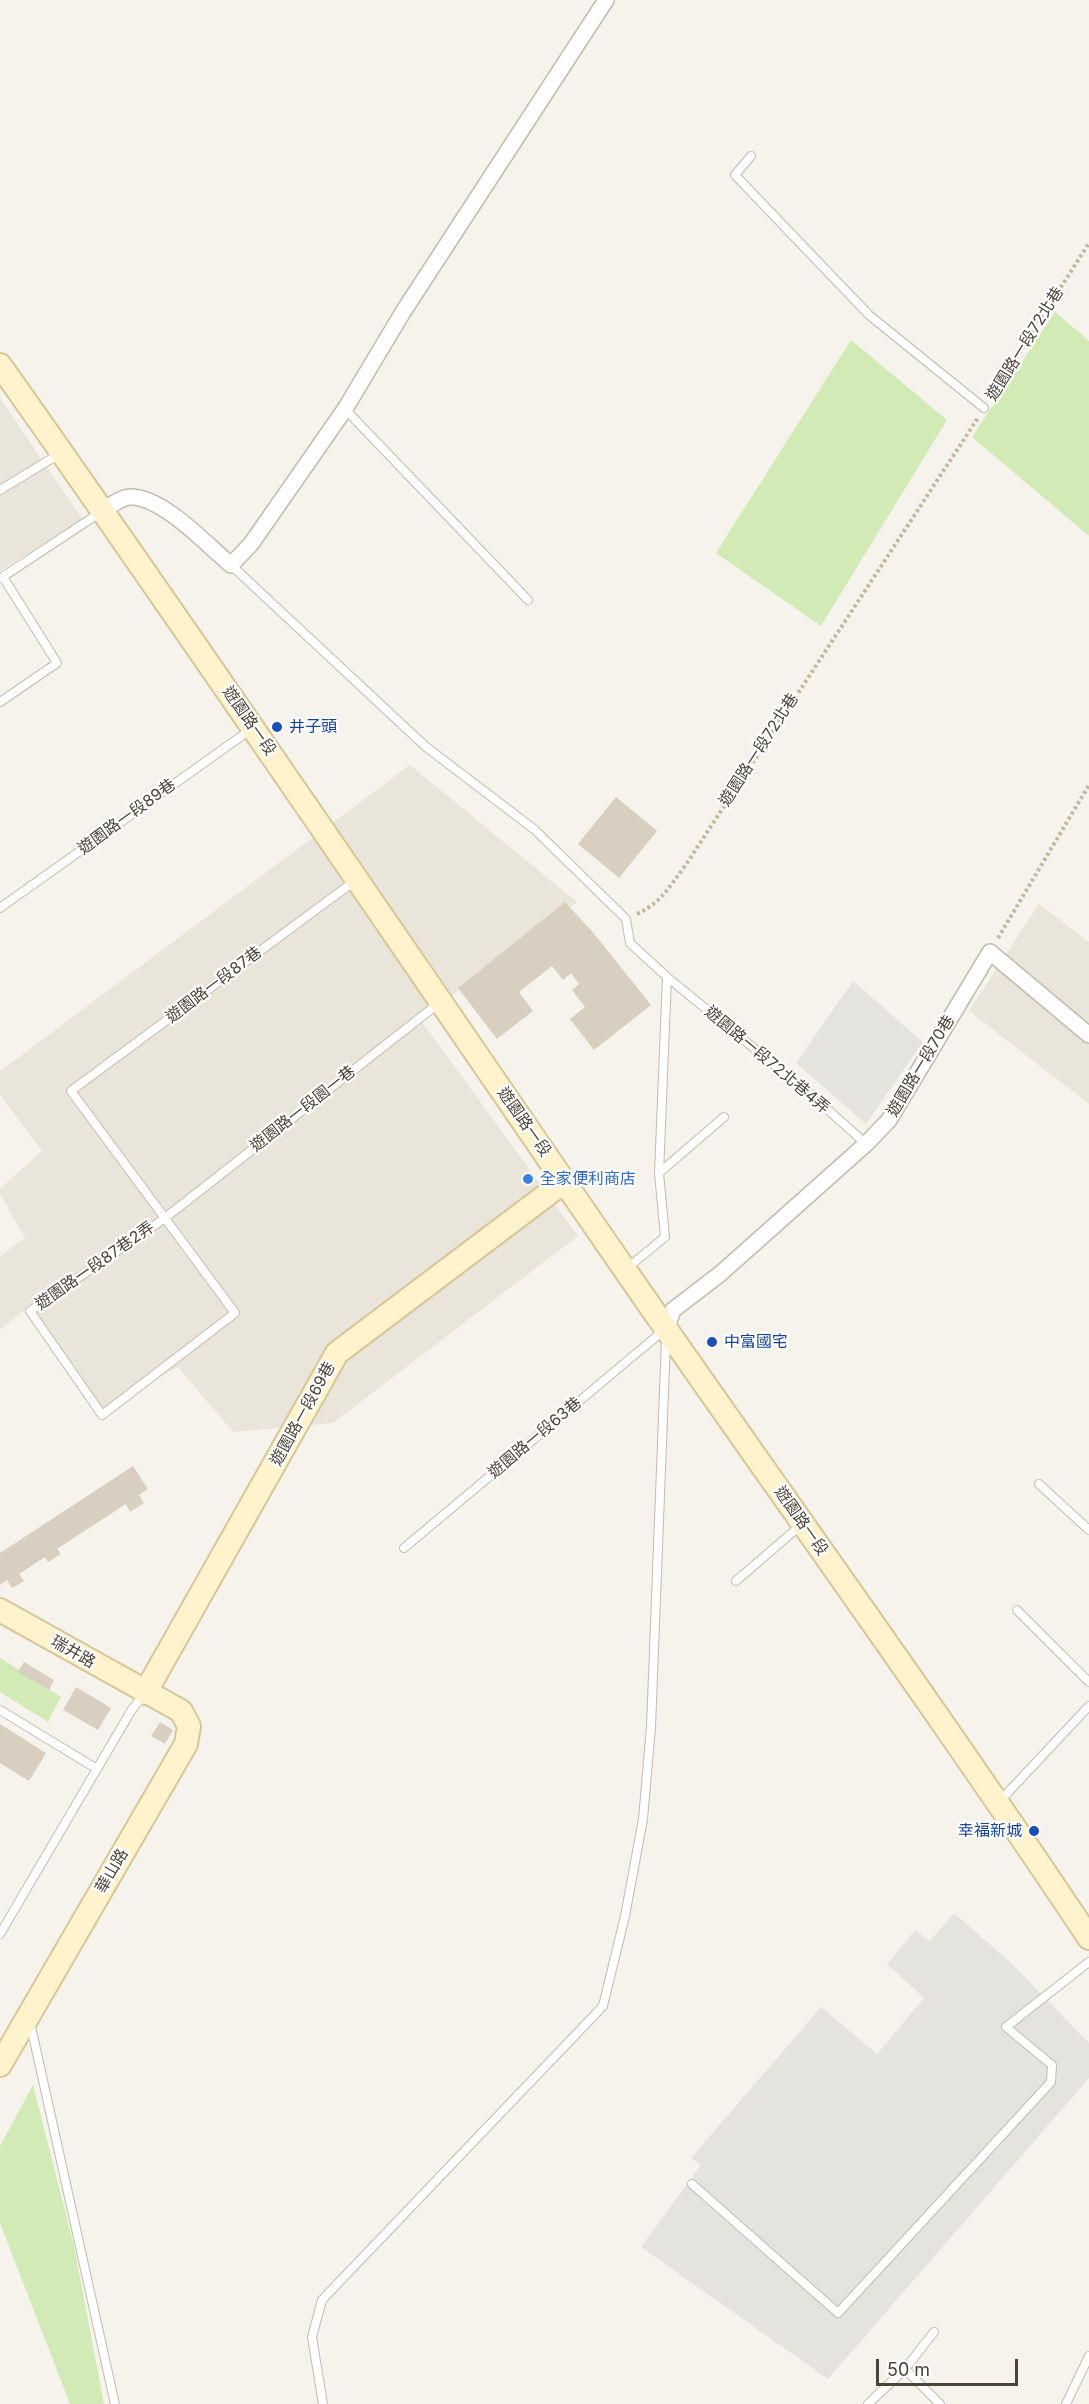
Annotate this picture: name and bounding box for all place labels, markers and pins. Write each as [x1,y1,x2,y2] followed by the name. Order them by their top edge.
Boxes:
[289,717,337,737] place label: 井子頭
[270,720,284,734] marker: 井子頭
[540,1169,636,1189] place label: 全家便利商店
[521,1172,535,1186] marker: 全家便利商店
[724,1332,788,1352] place label: 中富國宅
[705,1335,719,1349] marker: 中富國宅
[958,1821,1022,1841] place label: 幸福新城
[1027,1824,1041,1838] marker: 幸福新城

